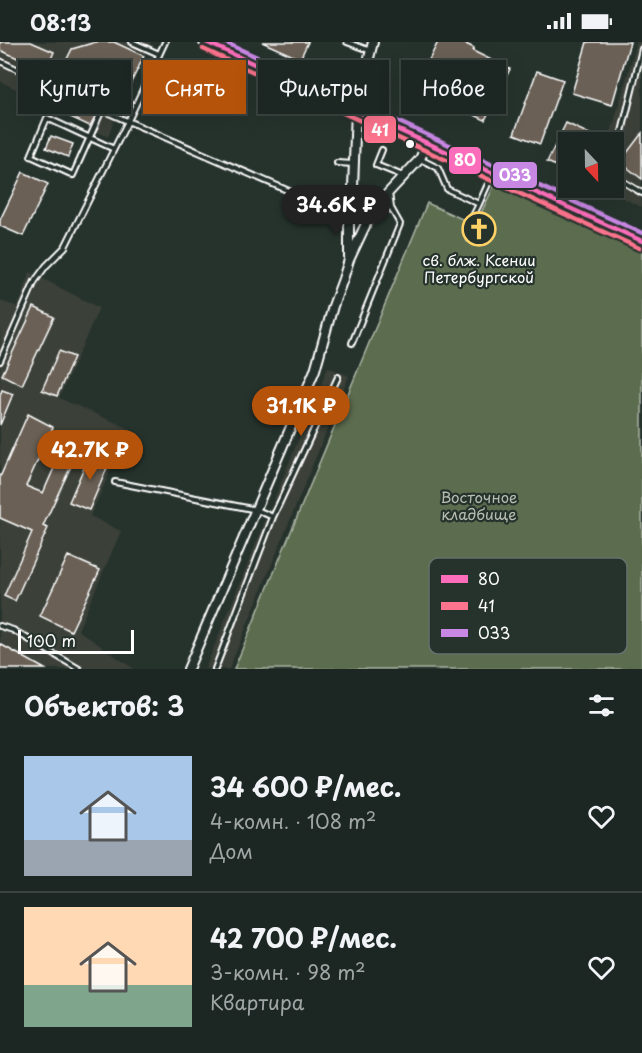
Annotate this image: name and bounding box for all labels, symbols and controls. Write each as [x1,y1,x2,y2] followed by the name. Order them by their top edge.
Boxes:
[30,5,91,38] text: 08:13
[18,60,131,114] chip: Купить
[143,60,246,114] chip: Снять
[258,60,389,114] chip: Фильтры
[401,60,506,114] chip: Новое
[363,115,397,144] line badge: 41
[371,117,389,141] text: 41
[558,132,624,198] north arrow
[558,132,624,198] map controls
[404,138,416,150] unlabelled marker
[448,146,482,175] line badge: 80
[454,147,476,171] text: 80
[492,161,538,189] line badge: 033
[499,162,531,186] text: 033
[281,185,391,236] pin: 34.6K ₽
[296,189,376,219] text: 34.6K ₽
[461,211,497,247] church icon: св. блж. Ксении Петербургской
[422,248,536,288] place label: св. блж. Ксении Петербургской
[246,386,356,437] pin: 31.1K ₽
[266,390,336,420] text: 31.1K ₽
[35,430,145,481] pin: 42.7K ₽
[51,434,129,464] text: 42.7K ₽
[440,485,518,525] park label: Восточное кладбище
[429,558,627,654] legend
[478,566,500,590] text: 80
[478,593,495,617] text: 41
[478,620,510,644] text: 033
[18,627,134,654] scale bar
[27,628,76,652] text: 100 m
[24,686,184,725] text: Объектов: 3
[585,689,618,722] icon: filters
[210,767,401,806] text: 34 600 ₽/мес.
[72,780,144,852] icon: home
[585,800,618,833] icon: heart
[210,806,376,836] text: 4-комн. · 108 m²
[210,836,253,866] text: Дом
[210,918,397,957] text: 42 700 ₽/мес.
[72,931,144,1003] icon: home
[585,951,618,984] icon: heart
[210,957,366,987] text: 3-комн. · 98 m²
[210,987,304,1017] text: Квартира

